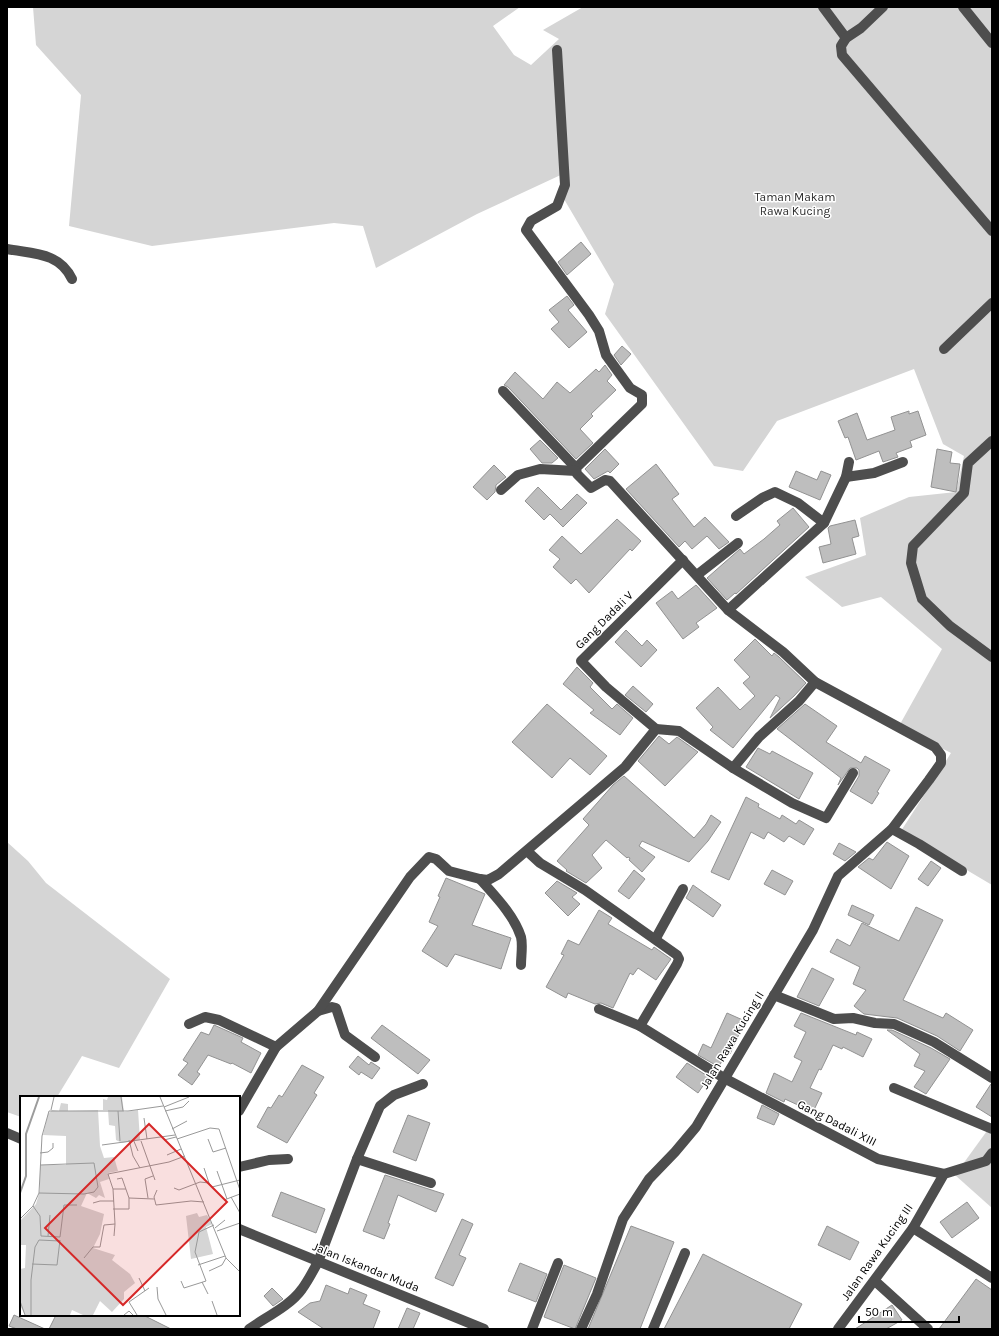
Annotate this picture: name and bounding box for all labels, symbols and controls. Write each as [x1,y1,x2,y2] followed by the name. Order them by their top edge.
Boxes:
[755,190,835,218] park label: Taman Makam Rawa Kucing
[572,588,636,652] street label: Gang Dadali V
[697,989,767,1091] street label: Jalan Rawa Kucing II
[20,1096,240,1316] inset map
[795,1097,879,1149] street label: Gang Dadali XIII
[838,1201,916,1303] street label: Jalan Rawa Kucing III
[311,1239,421,1295] street label: Jalan Iskandar Muda
[859,1298,959,1324] scale bar
[865,1305,893,1319] text: 50 m

